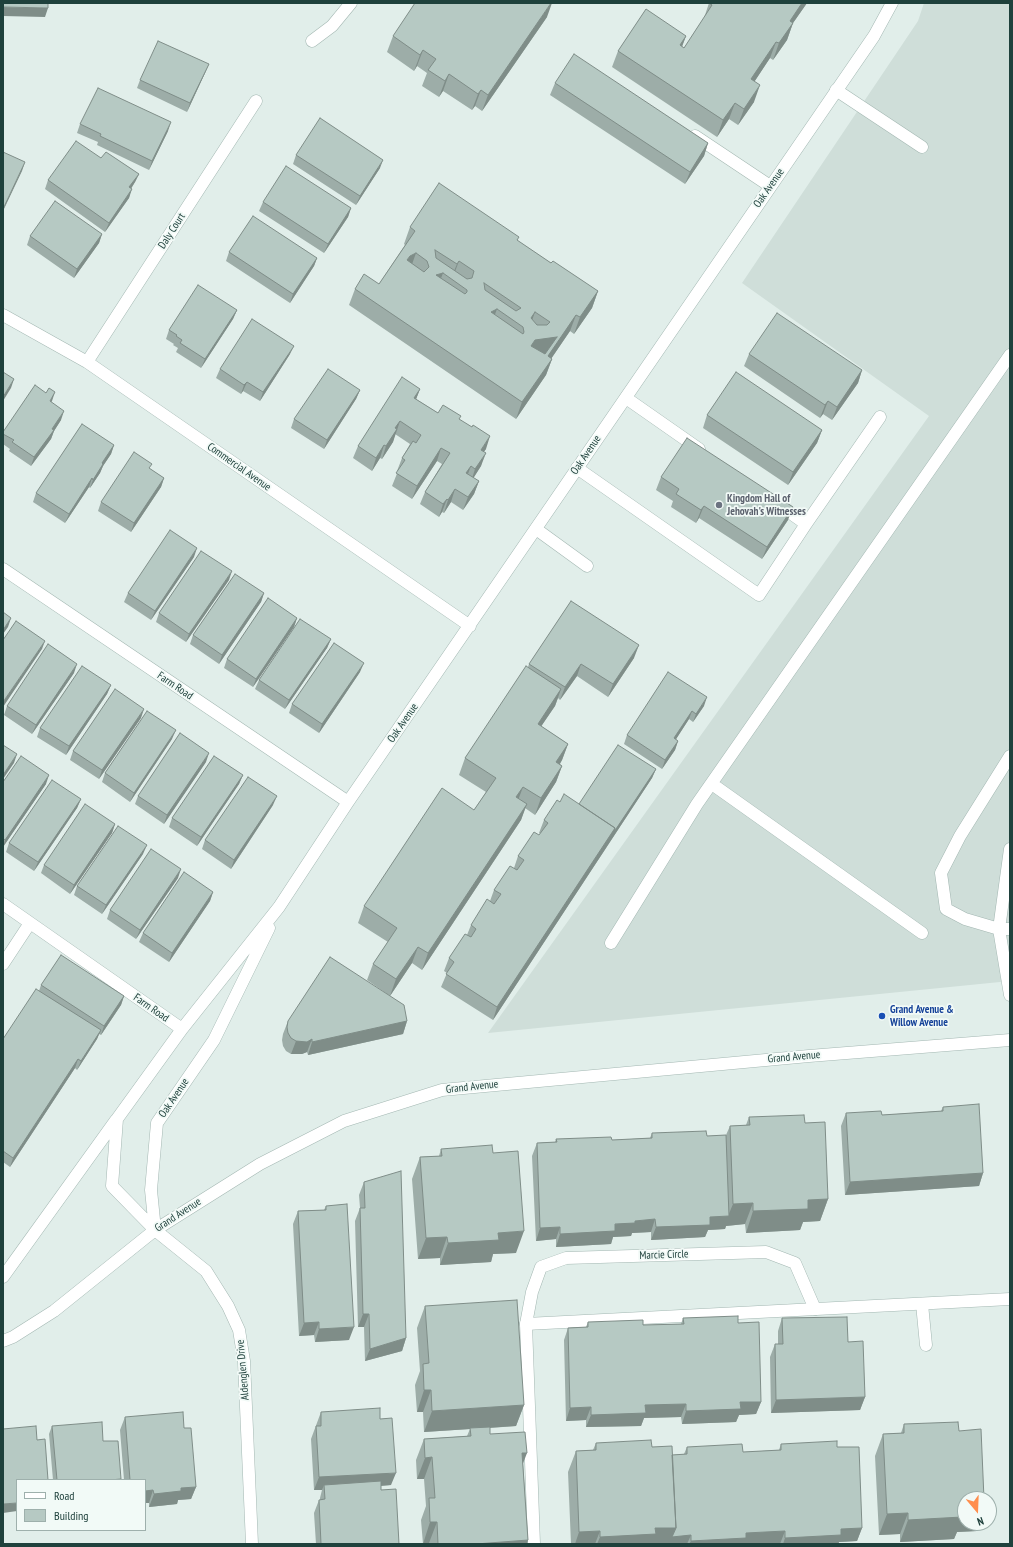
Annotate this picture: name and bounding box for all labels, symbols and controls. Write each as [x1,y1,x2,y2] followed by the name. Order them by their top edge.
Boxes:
[751,166,787,210] street label: Oak Avenue
[156,211,188,251] street label: Daly Court
[568,433,604,477] street label: Oak Avenue
[205,440,273,494] street label: Commercial Avenue
[727,492,806,518] place label: Kingdom Hall of Jehovah's Witnesses
[714,500,724,510] marker: Kingdom Hall of Jehovah's Witnesses
[155,669,195,703] street label: Farm Road
[385,701,421,745] street label: Oak Avenue
[131,991,171,1025] street label: Farm Road
[890,1003,954,1029] place label: Grand Avenue & Willow Avenue
[877,1011,887,1021] marker: Grand Avenue & Willow Avenue
[767,1048,821,1066] street label: Grand Avenue
[156,1076,192,1120] street label: Oak Avenue
[445,1078,499,1096] street label: Grand Avenue
[152,1195,204,1235] street label: Grand Avenue
[639,1248,689,1262] street label: Marcie Circle
[234,1339,252,1401] street label: Aldenglen Drive
[16,1479,146,1531] legend
[54,1488,74,1503] text: Road
[957,1491,997,1531] north arrow
[54,1508,89,1523] text: Building
[975,1514,986,1529] text: N

